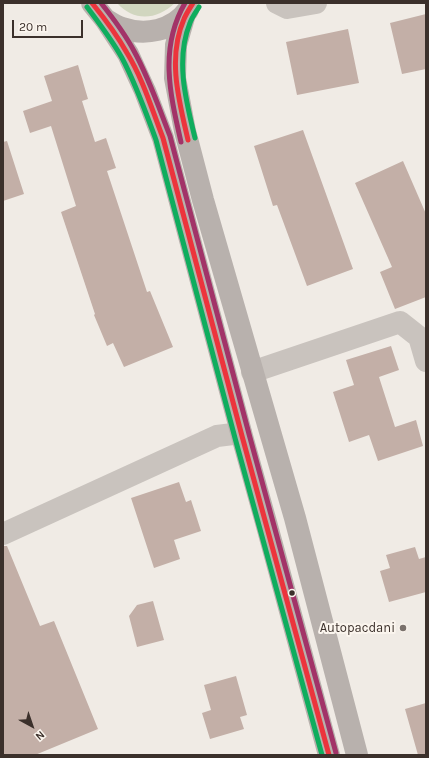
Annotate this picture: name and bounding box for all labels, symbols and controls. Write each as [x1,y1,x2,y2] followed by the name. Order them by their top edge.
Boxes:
[14,12,85,38] scale bar
[19,20,47,34] text: 20 m
[287,588,297,598] unlabelled marker
[320,620,395,636] place label: Autopacdani
[398,623,408,633] marker: Autopacdani
[12,706,52,746] north arrow
[33,728,47,743] text: N

